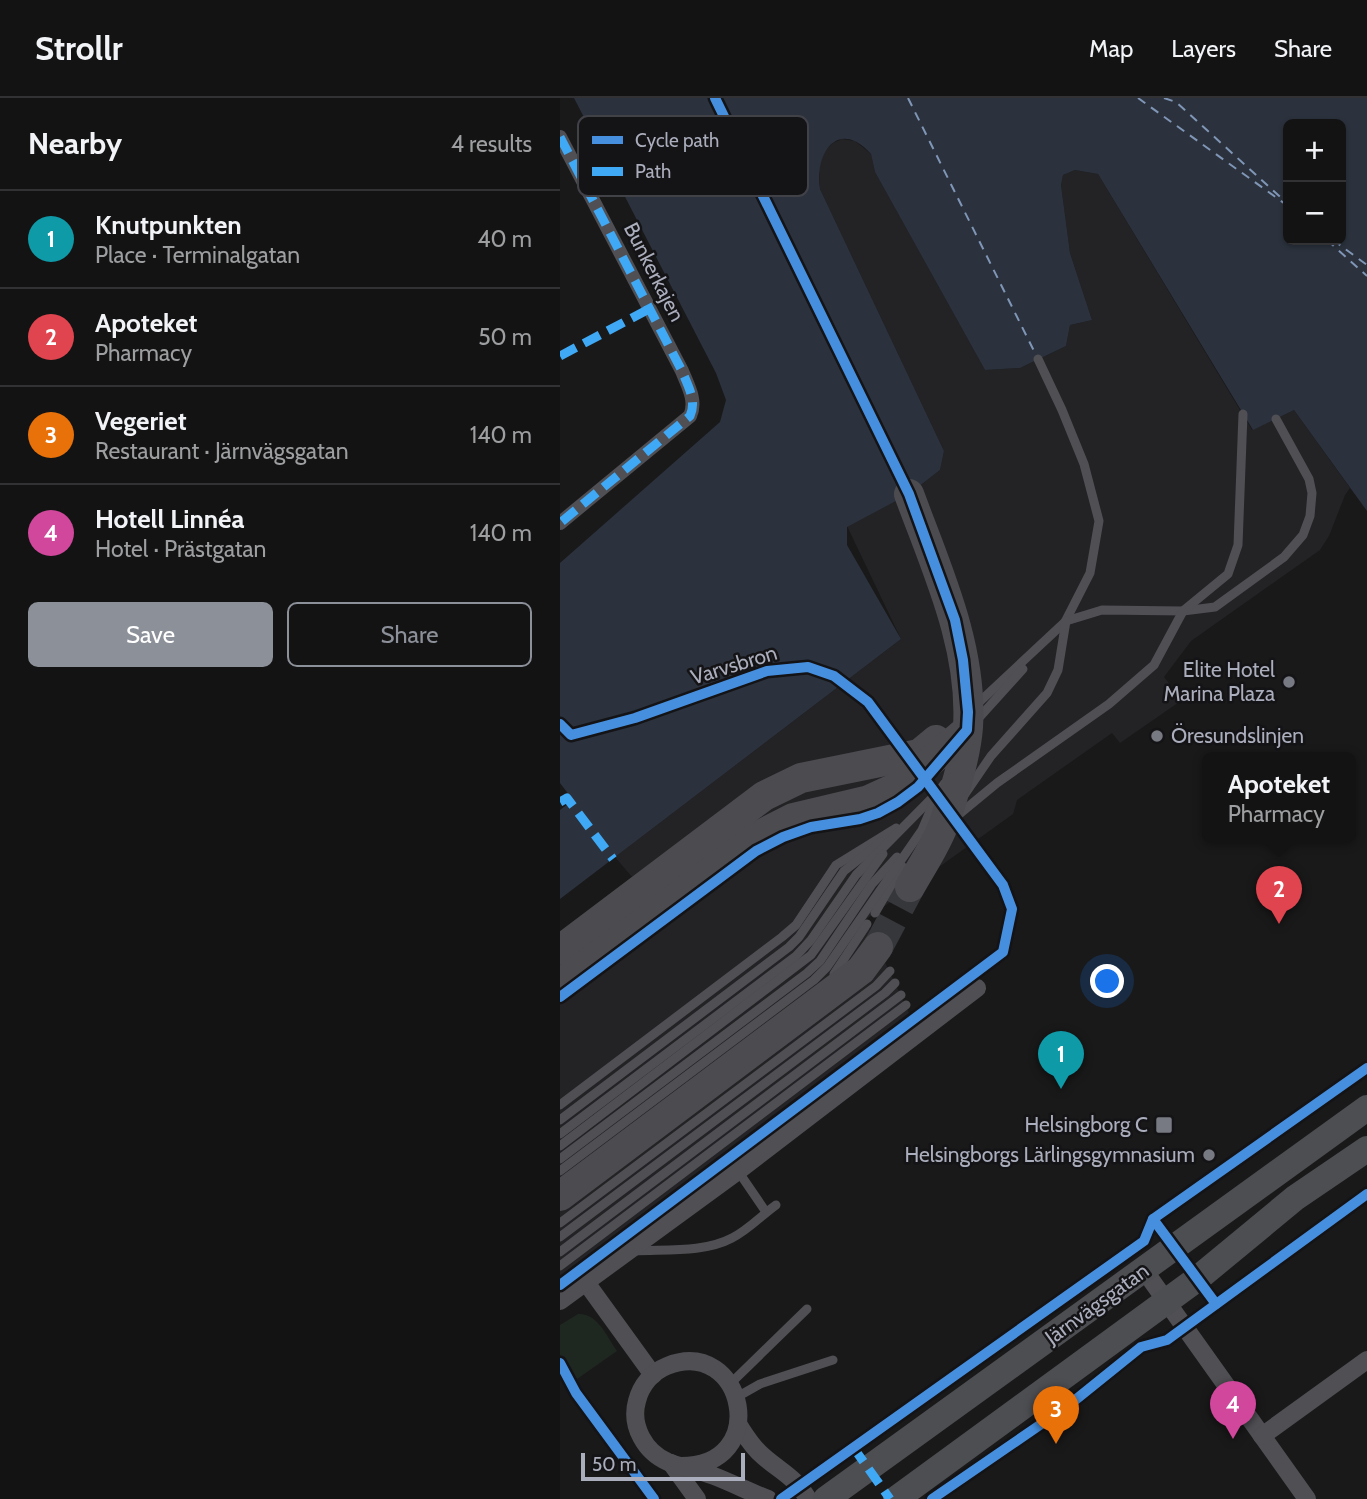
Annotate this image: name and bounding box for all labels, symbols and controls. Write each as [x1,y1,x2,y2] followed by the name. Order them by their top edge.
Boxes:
[35,28,123,68] text: Strollr
[1089,34,1133,63] text: Map
[1171,34,1236,63] text: Layers
[1274,34,1332,63] text: Share
[578,116,808,196] legend
[1283,119,1346,245] map controls
[1283,119,1346,182] button: +
[28,125,122,162] text: Nearby
[635,129,719,152] text: Cycle path
[451,130,532,158] text: 4 results
[635,160,671,183] text: Path
[1283,182,1346,245] button: −
[95,209,242,241] text: Knutpunkten
[618,218,690,326] street label: Bunkerkajen
[47,225,55,253] text: 1
[477,225,532,253] text: 40 m
[95,241,300,269] text: Place · Terminalgatan
[95,307,198,339] text: Apoteket
[45,323,57,351] text: 2
[478,323,532,351] text: 50 m
[95,339,192,367] text: Pharmacy
[95,405,187,437] text: Vegeriet
[45,421,57,449] text: 3
[470,421,532,449] text: 140 m
[95,437,349,465] text: Restaurant · Järnvägsgatan
[95,503,244,535] text: Hotell Linnéa
[44,519,58,547] text: 4
[470,519,532,547] text: 140 m
[95,535,266,563] text: Hotel · Prästgatan
[28,602,273,667] button: Save
[287,602,532,667] button: Share
[688,640,780,689] street label: Varvsbron
[1163,657,1275,706] place label: Elite Hotel Marina Plaza
[1281,674,1297,690] marker: Elite Hotel Marina Plaza
[1171,723,1304,749] place label: Öresundslinjen
[1149,728,1165,744] marker: Öresundslinjen
[1202,752,1356,843] popup
[1228,768,1330,800] text: Apoteket
[1228,800,1325,828] text: Pharmacy
[1256,866,1302,924] pin: 2
[1090,964,1124,998] your location
[1038,1031,1084,1089] pin: 1
[1025,1112,1148,1137] place label: Helsingborg C
[1154,1115,1174,1135] marker: Helsingborg C
[904,1142,1195,1167] place label: Helsingborgs Lärlingsgymnasium
[1201,1147,1217,1163] marker: Helsingborgs Lärlingsgymnasium
[1039,1258,1153,1350] street label: Järnvägsgatan
[1210,1381,1256,1439] pin: 4
[1033,1386,1079,1444] pin: 3
[581,1450,746,1482] scale bar
[592,1453,636,1476] text: 50 m

